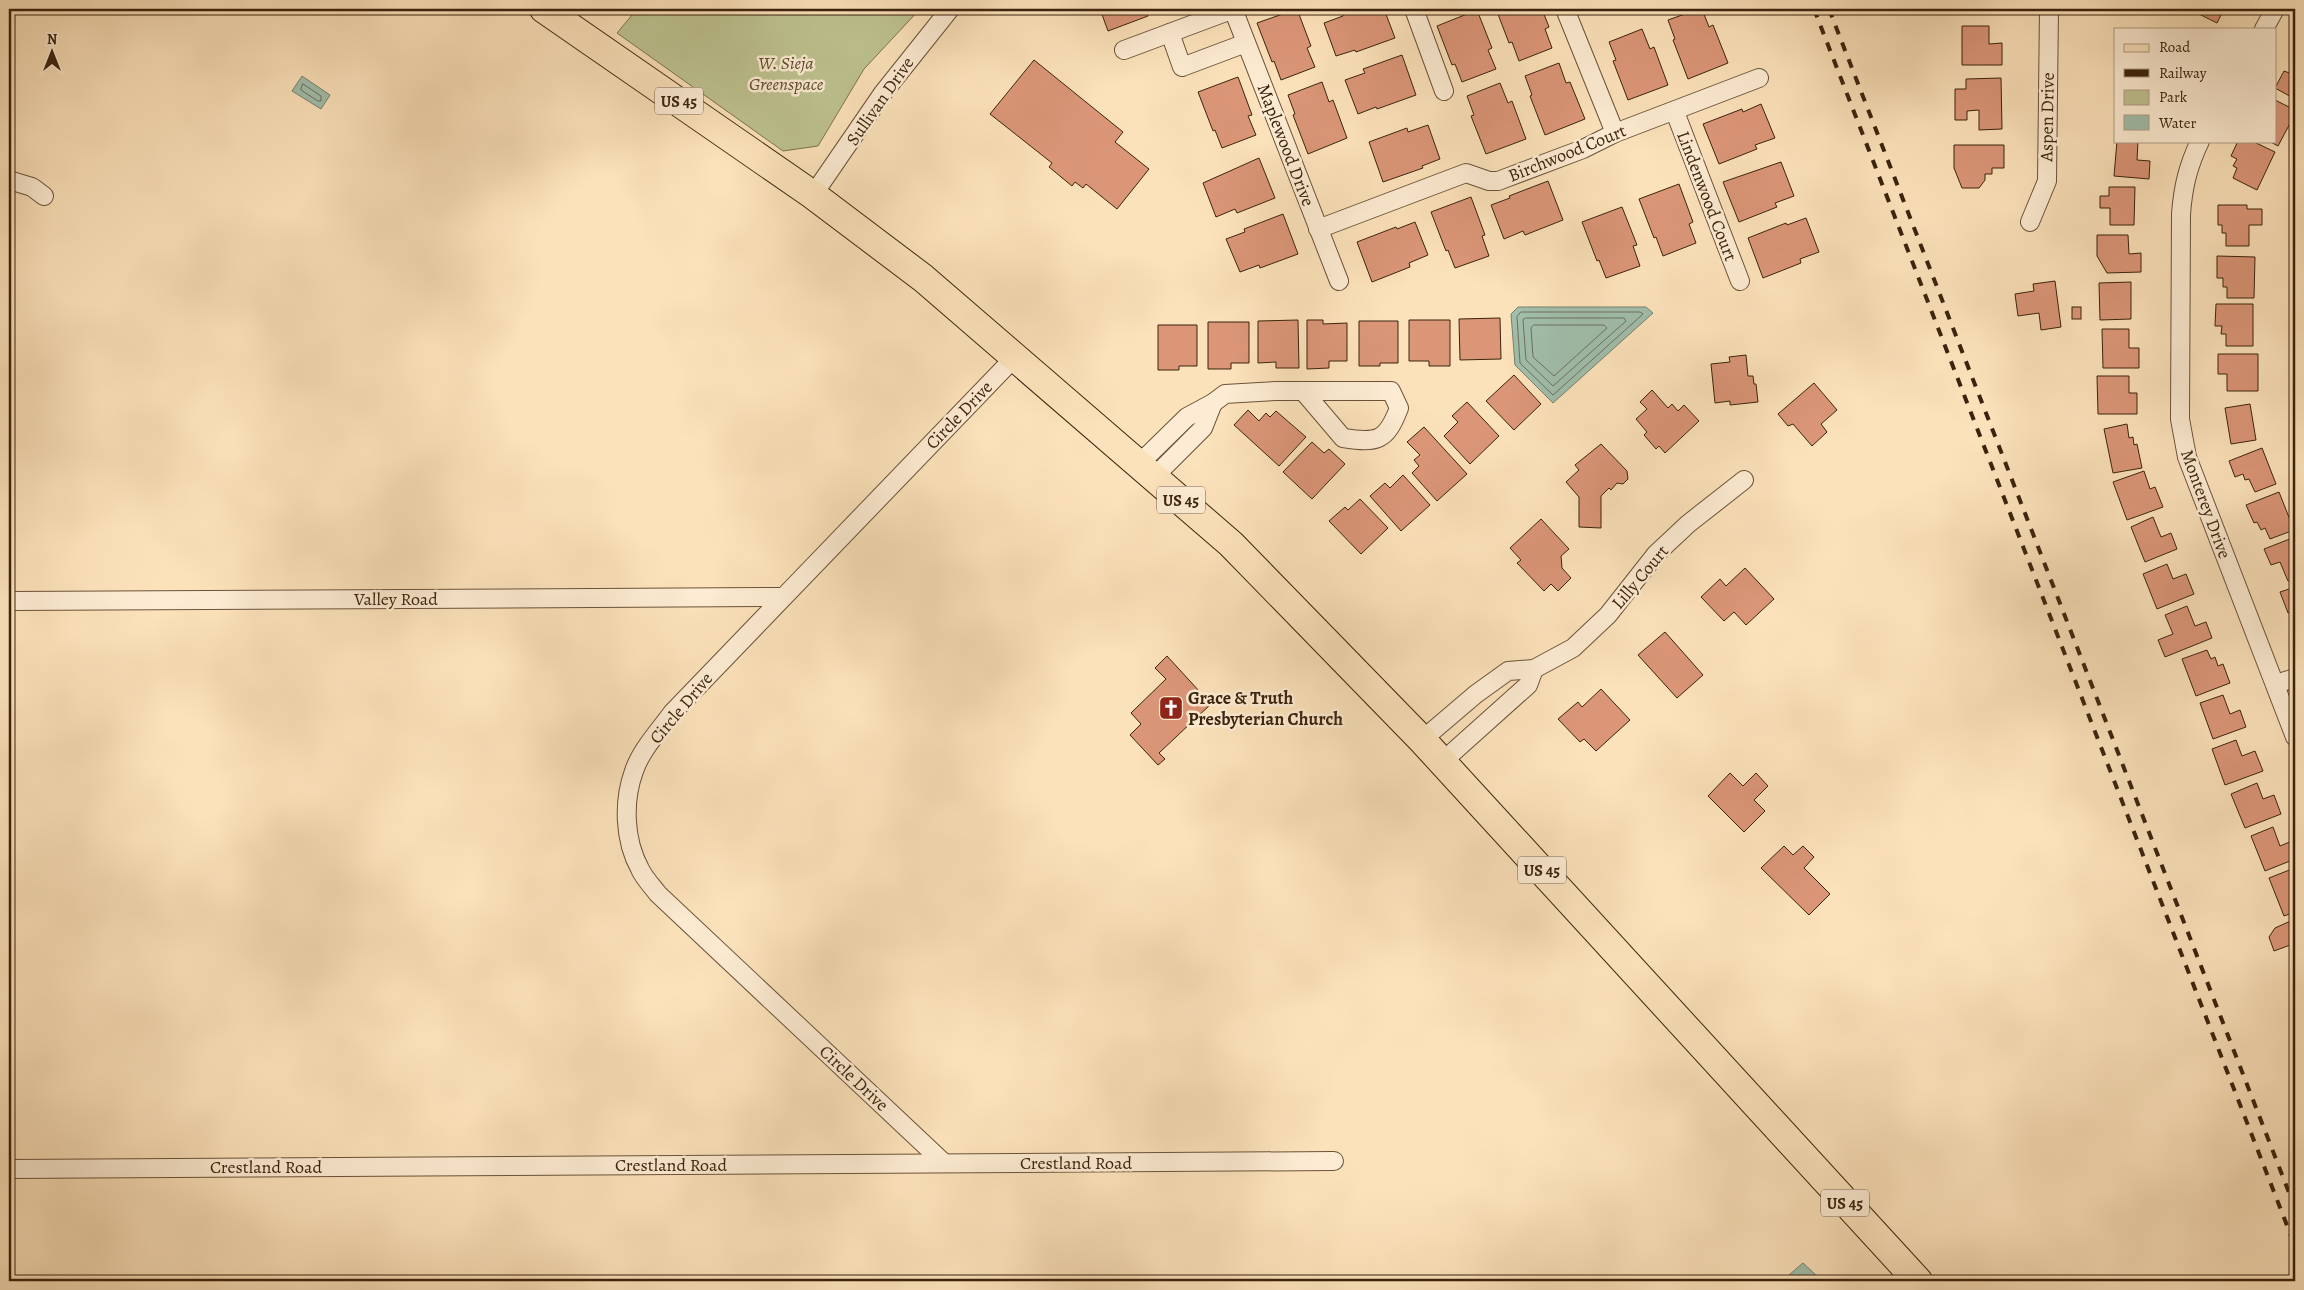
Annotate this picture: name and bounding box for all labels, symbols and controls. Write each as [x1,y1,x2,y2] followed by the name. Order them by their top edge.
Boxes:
[28,28,78,78] north arrow
[2114,28,2276,142] legend
[47,30,57,49] text: N
[2159,37,2191,57] text: Road
[749,51,824,96] park label: W. Sieja Greenspace
[841,52,919,150] street label: Sullivan Drive
[2159,63,2207,83] text: Railway
[2034,72,2060,163] street label: Aspen Drive
[1252,80,1320,210] street label: Maplewood Drive
[2159,87,2188,107] text: Park
[655,88,703,114] road number: US 45
[2158,113,2196,133] text: Water
[1504,118,1630,188] street label: Birchwood Court
[1671,128,1743,264] street label: Lindenwood Court
[920,375,998,455] street label: Circle Drive
[2175,446,2237,562] street label: Monterey Drive
[1157,486,1205,514] road number: US 45
[1606,540,1674,614] street label: Lilly Court
[353,587,438,611] street label: Valley Road
[644,667,718,749] street label: Circle Drive
[1188,686,1343,731] place label: Grace & Truth Presbyterian Church
[1158,695,1184,721] church icon: Grace & Truth Presbyterian Church
[1518,856,1566,884] road number: US 45
[814,1040,894,1116] street label: Circle Drive
[1020,1151,1132,1175] street label: Crestland Road
[615,1153,727,1177] street label: Crestland Road
[210,1155,322,1179] street label: Crestland Road
[1821,1190,1869,1216] road number: US 45

